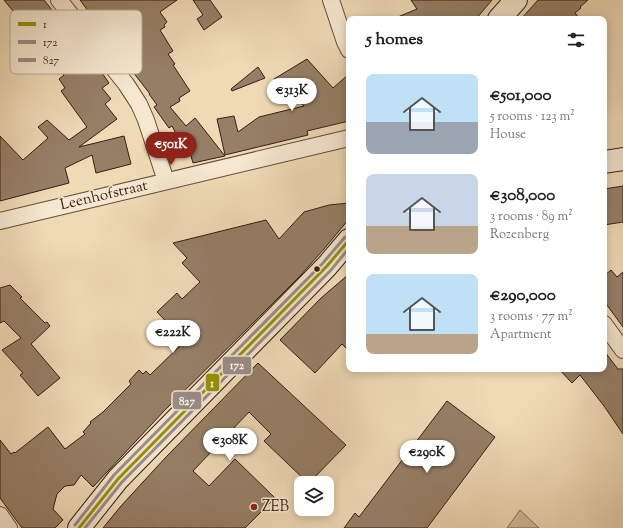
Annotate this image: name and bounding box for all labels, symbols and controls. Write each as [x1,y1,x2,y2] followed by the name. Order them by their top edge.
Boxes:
[10,10,142,74] legend
[43,17,47,33] text: 1
[366,28,423,52] text: 5 homes
[565,29,587,51] icon: filters
[43,35,57,51] text: 172
[43,53,60,69] text: 827
[264,78,320,112] pin: €313K
[276,82,308,100] text: €313K
[490,84,552,108] text: €501,000
[398,90,446,138] icon: home
[490,108,575,126] text: 5 rooms · 123 m²
[490,126,526,144] text: House
[143,132,199,166] pin: €501K
[154,136,188,154] text: €501K
[58,176,150,216] street label: Leenhofstraat
[490,184,555,208] text: €308,000
[398,190,446,238] icon: home
[490,208,573,226] text: 3 rooms · 89 m²
[490,226,549,244] text: Rozenberg
[312,264,322,274] unlabelled marker
[490,284,556,308] text: €290,000
[398,290,446,338] icon: home
[490,308,573,326] text: 3 rooms · 77 m²
[145,320,201,354] pin: €222K
[155,324,191,342] text: €222K
[490,326,551,344] text: Apartment
[222,356,252,375] line badge: 172
[229,358,245,374] text: 172
[205,373,220,392] line badge: 1
[209,376,214,392] text: 1
[172,391,202,410] line badge: 827
[179,394,196,410] text: 827
[202,428,258,462] pin: €308K
[212,432,248,450] text: €308K
[399,440,455,474] pin: €290K
[409,444,445,462] text: €290K
[294,476,334,516] map controls
[294,476,334,516] button: layers
[262,497,290,518] place label: ZEB
[249,502,259,512] marker: ZEB

